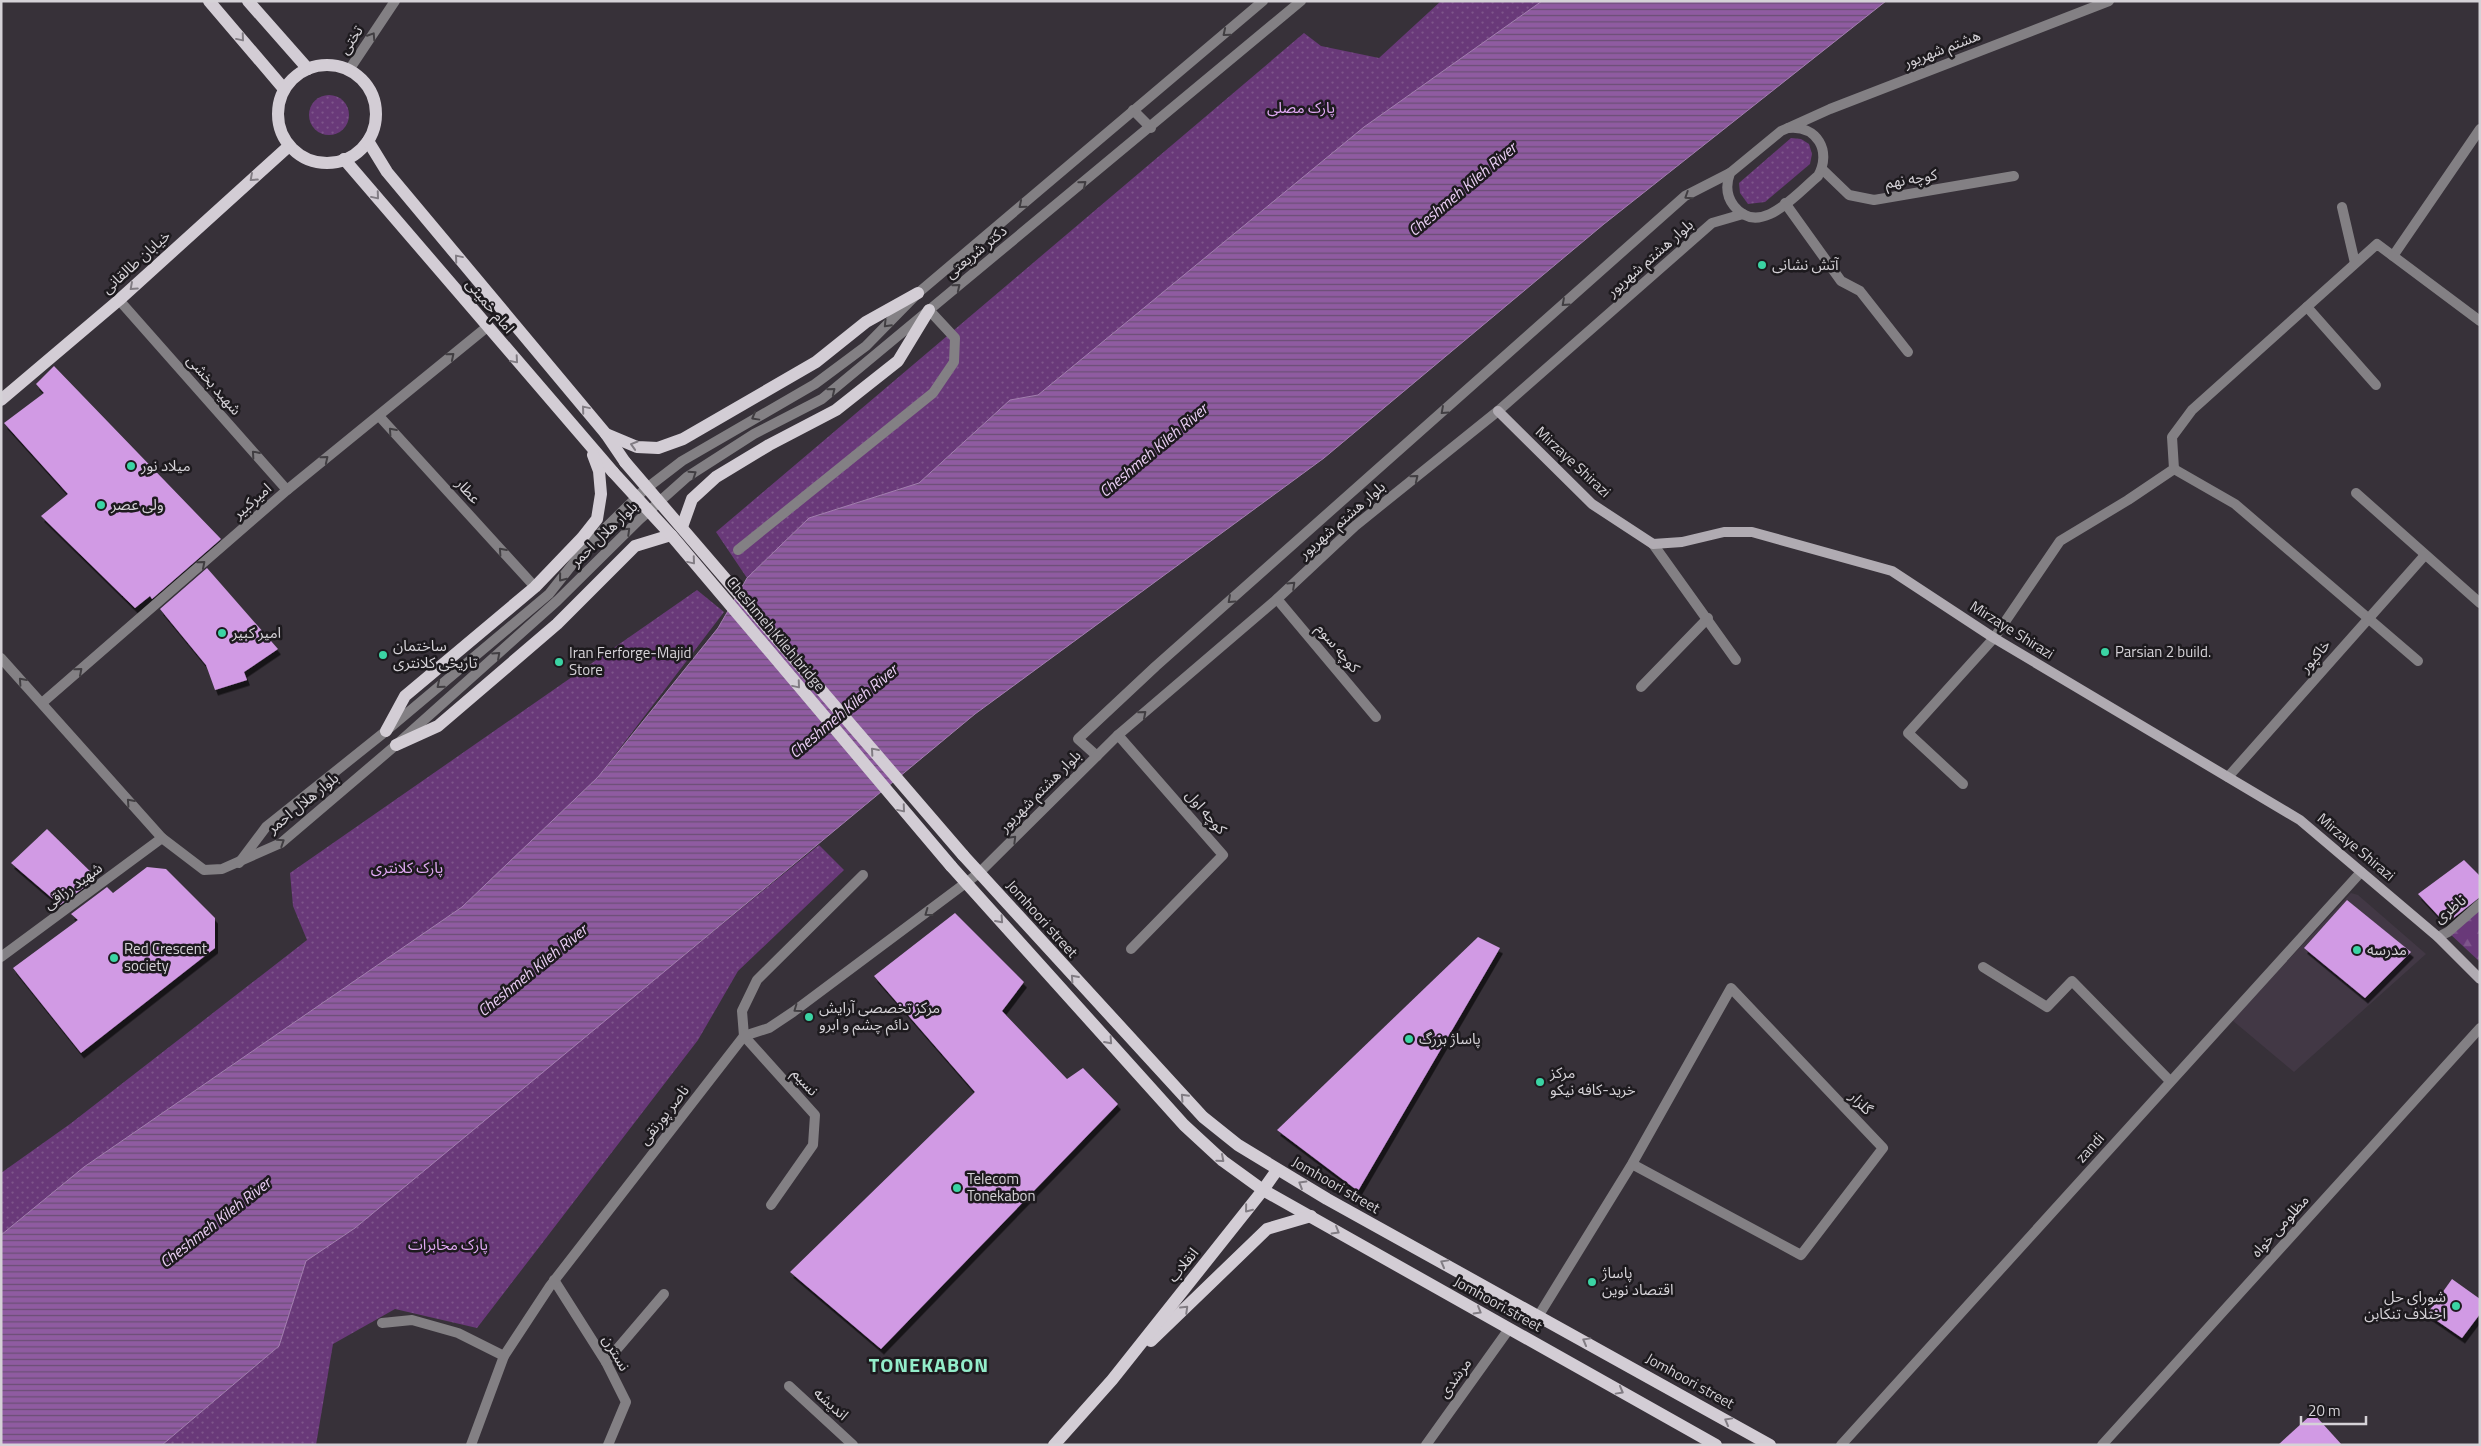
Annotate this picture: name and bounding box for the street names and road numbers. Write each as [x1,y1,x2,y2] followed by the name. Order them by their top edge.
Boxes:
[333,21,369,59] street label: تختی
[1899,23,1984,74] street label: هشتم شهریور
[1883,162,1940,194] street label: کوچه نهم
[1600,213,1698,303] street label: بلوار هشتم شهریور
[940,219,1012,284] street label: دکتر شریعتی
[96,224,175,299] street label: خیابان طالقانی
[460,273,520,338] street label: امام خمینی
[182,349,247,420] street label: شهید بخشی
[1531,421,1616,503] street label: Mirzaye Shirazi
[450,472,487,509] street label: عطار
[1292,475,1390,565] street label: بلوار هشتم شهریور
[226,477,276,525] street label: امیرکبیر
[564,495,643,573] street label: بلوار هلال احمر
[721,571,832,696] street label: Cheshmeh Kileh bridge
[1966,594,2059,665] street label: Mirzaye Shirazi
[1311,618,1367,678] street label: کوچه سوم
[2293,634,2336,678] street label: خاکپور
[992,744,1086,838] street label: بلوار هشتم شهریور
[261,767,343,839] street label: بلوار هلال احمر
[1180,784,1233,840] street label: کوچه اول
[2312,807,2400,886] street label: Mirzaye Shirazi
[38,856,107,915] street label: شهید رزاقی
[1001,875,1084,963] street label: Jomhoori street
[2428,888,2471,929] street label: ناظری
[787,1063,824,1101] street label: نسیم
[633,1080,694,1150] street label: ناصر پورتقی
[1844,1085,1879,1120] street label: گلزار
[2070,1127,2109,1168] street label: zandi
[1288,1150,1385,1219] street label: Jomhoori street
[2245,1189,2314,1262] street label: مظلومی خواه
[1161,1242,1204,1287] street label: انقلاب
[1450,1270,1547,1338] street label: Jomhoori.street
[597,1330,636,1375] street label: نسترن
[1642,1347,1739,1415] street label: Jomhoori street
[1432,1353,1477,1402] street label: مرشدی
[809,1382,854,1426] street label: اندیشه

